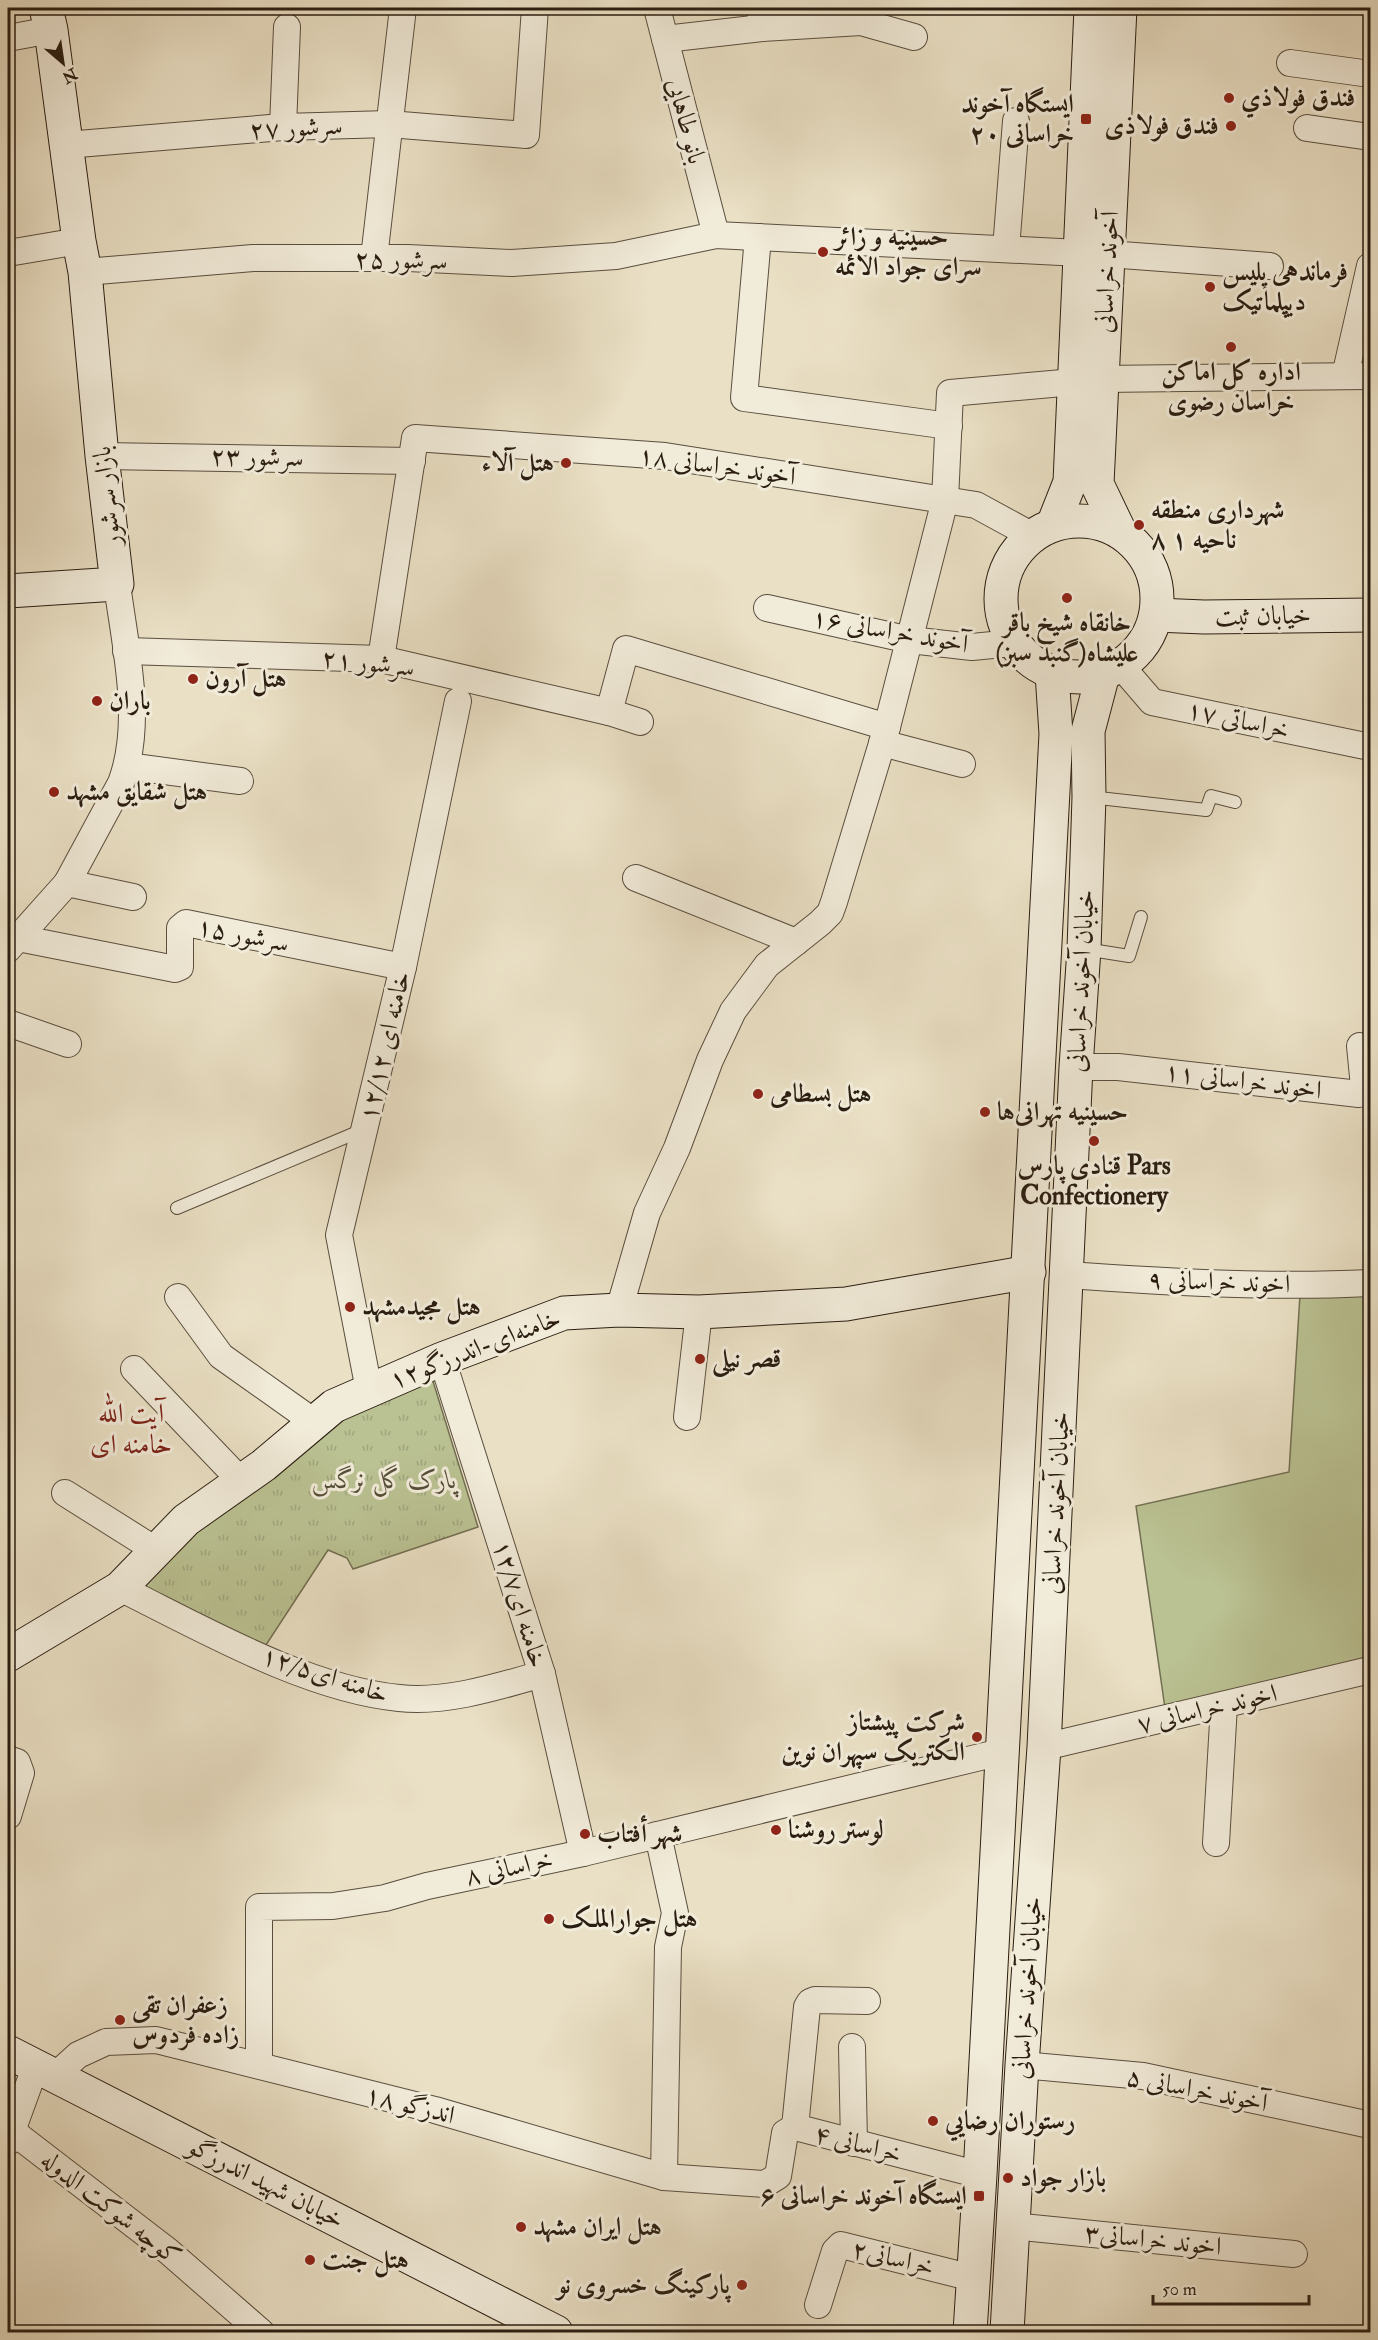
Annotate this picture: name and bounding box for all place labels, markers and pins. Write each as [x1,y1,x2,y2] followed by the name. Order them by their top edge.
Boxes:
[1241,82,1356,119] place label: فندق فولاذي
[961,86,1074,150] place label: ایستگاه آخوند خراسانی ۲۰
[1222,91,1236,105] marker: فندق فولاذي
[1105,110,1219,142] place label: فندق فولاذی
[1079,112,1093,126] marker: ایستگاه آخوند خراسانی ۲۰
[1224,119,1238,133] marker: فندق فولاذی
[832,221,982,284] place label: حسینیه و زائر سرای جواد الائمه
[816,245,830,259] marker: حسینیه و زائر سرای جواد الائمه
[1222,256,1348,319] place label: فرماندهی پلیس دیپلماتیک
[1203,280,1217,294] marker: فرماندهی پلیس دیپلماتیک
[1224,340,1238,354] marker: اداره کل اماکن خراسان رضوی
[1161,356,1301,418] place label: اداره کل اماکن خراسان رضوی
[481,446,554,481] place label: هتل آلاء
[559,456,573,470] marker: هتل آلاء
[1151,494,1284,556] place label: شهرداری منطقه ۸ ناحیه ۱
[1132,518,1146,532] marker: شهرداری منطقه ۸ ناحیه ۱
[1060,591,1074,605] marker: خانقاه شیخ باقر علیشاه(گنبد سبز)
[996,607,1138,669] place label: خانقاه شیخ باقر علیشاه(گنبد سبز)
[205,662,287,697] place label: هتل آرون
[186,672,200,686] marker: هتل آرون
[109,685,151,717] place label: باران
[90,694,104,708] marker: باران
[66,776,207,810] place label: هتل شقایق مشهد
[47,785,61,799] marker: هتل شقایق مشهد
[769,1078,872,1112] place label: هتل بسطامی
[751,1087,765,1101] marker: هتل بسطامی
[997,1096,1128,1128] place label: حسینیه تهرانی‌ها
[978,1105,992,1119] marker: حسینیه تهرانی‌ها
[1087,1134,1101,1148] marker: قنادی پارس Pars Confectionery
[1017,1150,1171,1213] place label: قنادی پارس Pars Confectionery
[362,1291,481,1325] place label: هتل مجيدمشهد
[343,1300,357,1314] marker: هتل مجيدمشهد
[711,1343,782,1379] place label: قصر نیلی
[693,1352,707,1366] marker: قصر نیلی
[781,1706,965,1770] place label: شرکت پیشتاز الکتریک سپهران نوین
[970,1730,984,1744] marker: شرکت پیشتاز الکتریک سپهران نوین
[788,1814,884,1846] place label: لوستر روشنا
[597,1815,682,1850] place label: شهر أفتاب
[769,1823,783,1837] marker: لوستر روشنا
[578,1827,592,1841] marker: شهر أفتاب
[561,1903,698,1937] place label: هتل جوارالملک
[542,1912,556,1926] marker: هتل جوارالملک
[131,1989,239,2051] place label: زعفران تقی زاده فردوس
[113,2013,127,2027] marker: زعفران تقی زاده فردوس
[944,2105,1075,2142] place label: رستوران رضايي
[926,2114,940,2128] marker: رستوران رضايي
[1020,2162,1106,2194] place label: بازار جواد
[1001,2171,1015,2185] marker: بازار جواد
[760,2178,967,2212] place label: ایستگاه آخوند خراسانی ۶
[972,2189,986,2203] marker: ایستگاه آخوند خراسانی ۶
[533,2211,662,2245] place label: هتل ایران مشهد
[514,2220,528,2234] marker: هتل ایران مشهد
[322,2244,409,2278] place label: هتل جنت
[303,2253,317,2267] marker: هتل جنت
[554,2267,732,2303] place label: پارکینگ خسروی نو
[735,2278,749,2292] marker: پارکینگ خسروی نو

